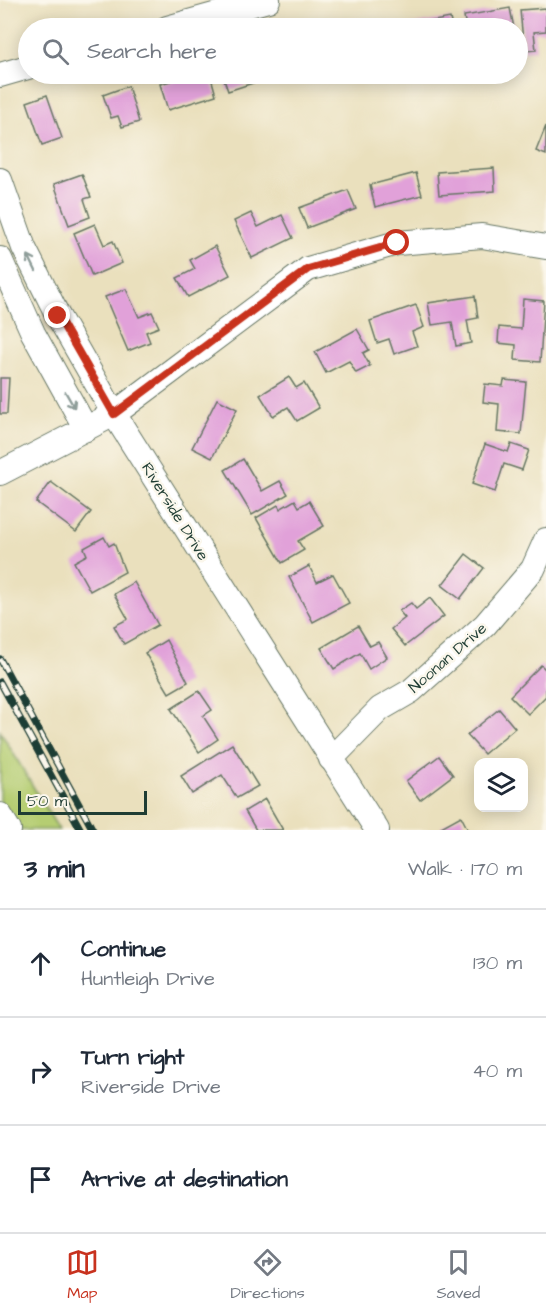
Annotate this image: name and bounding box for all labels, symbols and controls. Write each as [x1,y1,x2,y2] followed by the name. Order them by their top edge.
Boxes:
[18,18,528,84] search box
[39,35,72,68] icon: search
[87,36,217,67] text: Search here
[383,229,409,255] route start
[26,255,37,273] one-way arrow
[44,302,70,328] route end
[64,391,76,408] one-way arrow
[136,458,214,565] street label: Riverside Drive
[404,617,492,698] street label: Noonan Drive
[474,758,528,812] map controls
[474,758,528,812] button: layers
[18,788,147,816] scale bar
[27,790,67,812] text: 50 m
[24,851,85,887] text: 3 min
[408,855,522,883] text: Walk · 170 m
[81,934,166,965] text: Continue
[24,947,57,980] icon: ahead
[473,949,522,977] text: 130 m
[81,965,215,993] text: Huntleigh Drive
[81,1042,184,1073] text: Turn right
[24,1055,57,1088] icon: right
[472,1057,522,1085] text: 40 m
[81,1073,221,1101] text: Riverside Drive
[24,1163,57,1196] icon: arrive
[81,1164,288,1195] text: Arrive at destination
[66,1246,99,1304] tab: Map
[231,1246,305,1304] tab: Directions
[437,1246,480,1304] tab: Saved

